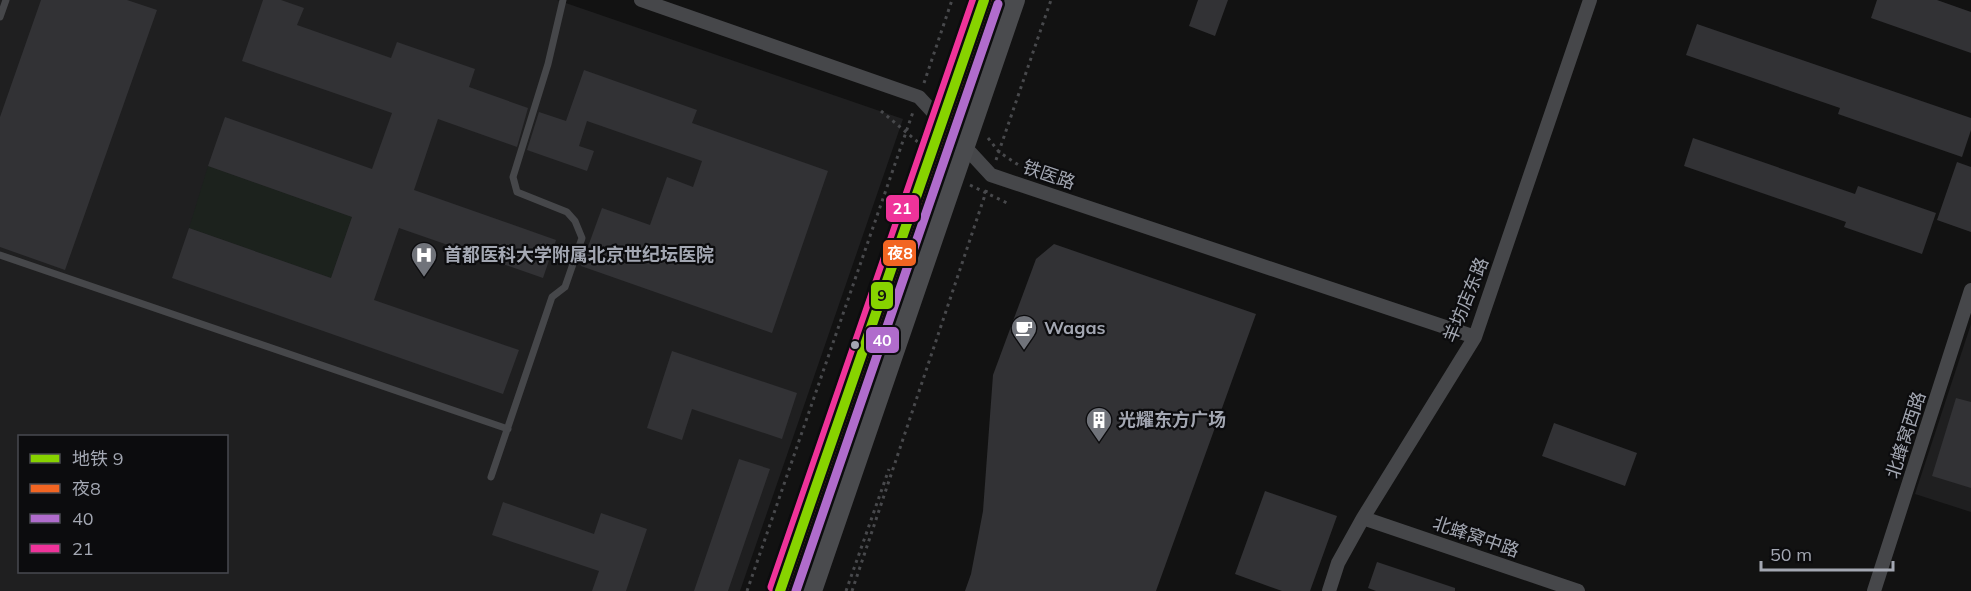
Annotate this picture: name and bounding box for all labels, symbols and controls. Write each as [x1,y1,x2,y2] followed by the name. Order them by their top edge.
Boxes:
[1020,155,1078,194] street label: 铁医路
[885,194,920,223] line badge: 21
[892,198,912,218] text: 21
[882,239,917,267] line badge: 夜8
[409,240,439,278] hospital icon: 首都医科大学附属北京世纪坛医院
[444,243,714,266] place label: 首都医科大学附属北京世纪坛医院
[887,243,913,263] text: 夜8
[1438,254,1493,346] street label: 羊坊店东路
[870,281,894,310] line badge: 9
[877,285,887,305] text: 9
[1009,313,1039,351] cafe icon: Wagas
[1044,316,1106,339] place label: Wagas
[865,326,900,354] line badge: 40
[872,330,892,350] text: 40
[849,339,861,351] unlabelled marker
[1881,388,1930,481] street label: 北蜂窝西路
[1084,405,1114,443] building icon: 光耀东方广场
[1118,408,1226,431] place label: 光耀东方广场
[18,435,228,573] legend
[72,447,124,470] text: 地铁 9
[72,477,101,500] text: 夜8
[72,507,94,530] text: 40
[1430,511,1522,562] street label: 北蜂窝中路
[1761,534,1893,572] scale bar
[72,537,94,560] text: 21
[1770,543,1812,566] text: 50 m

